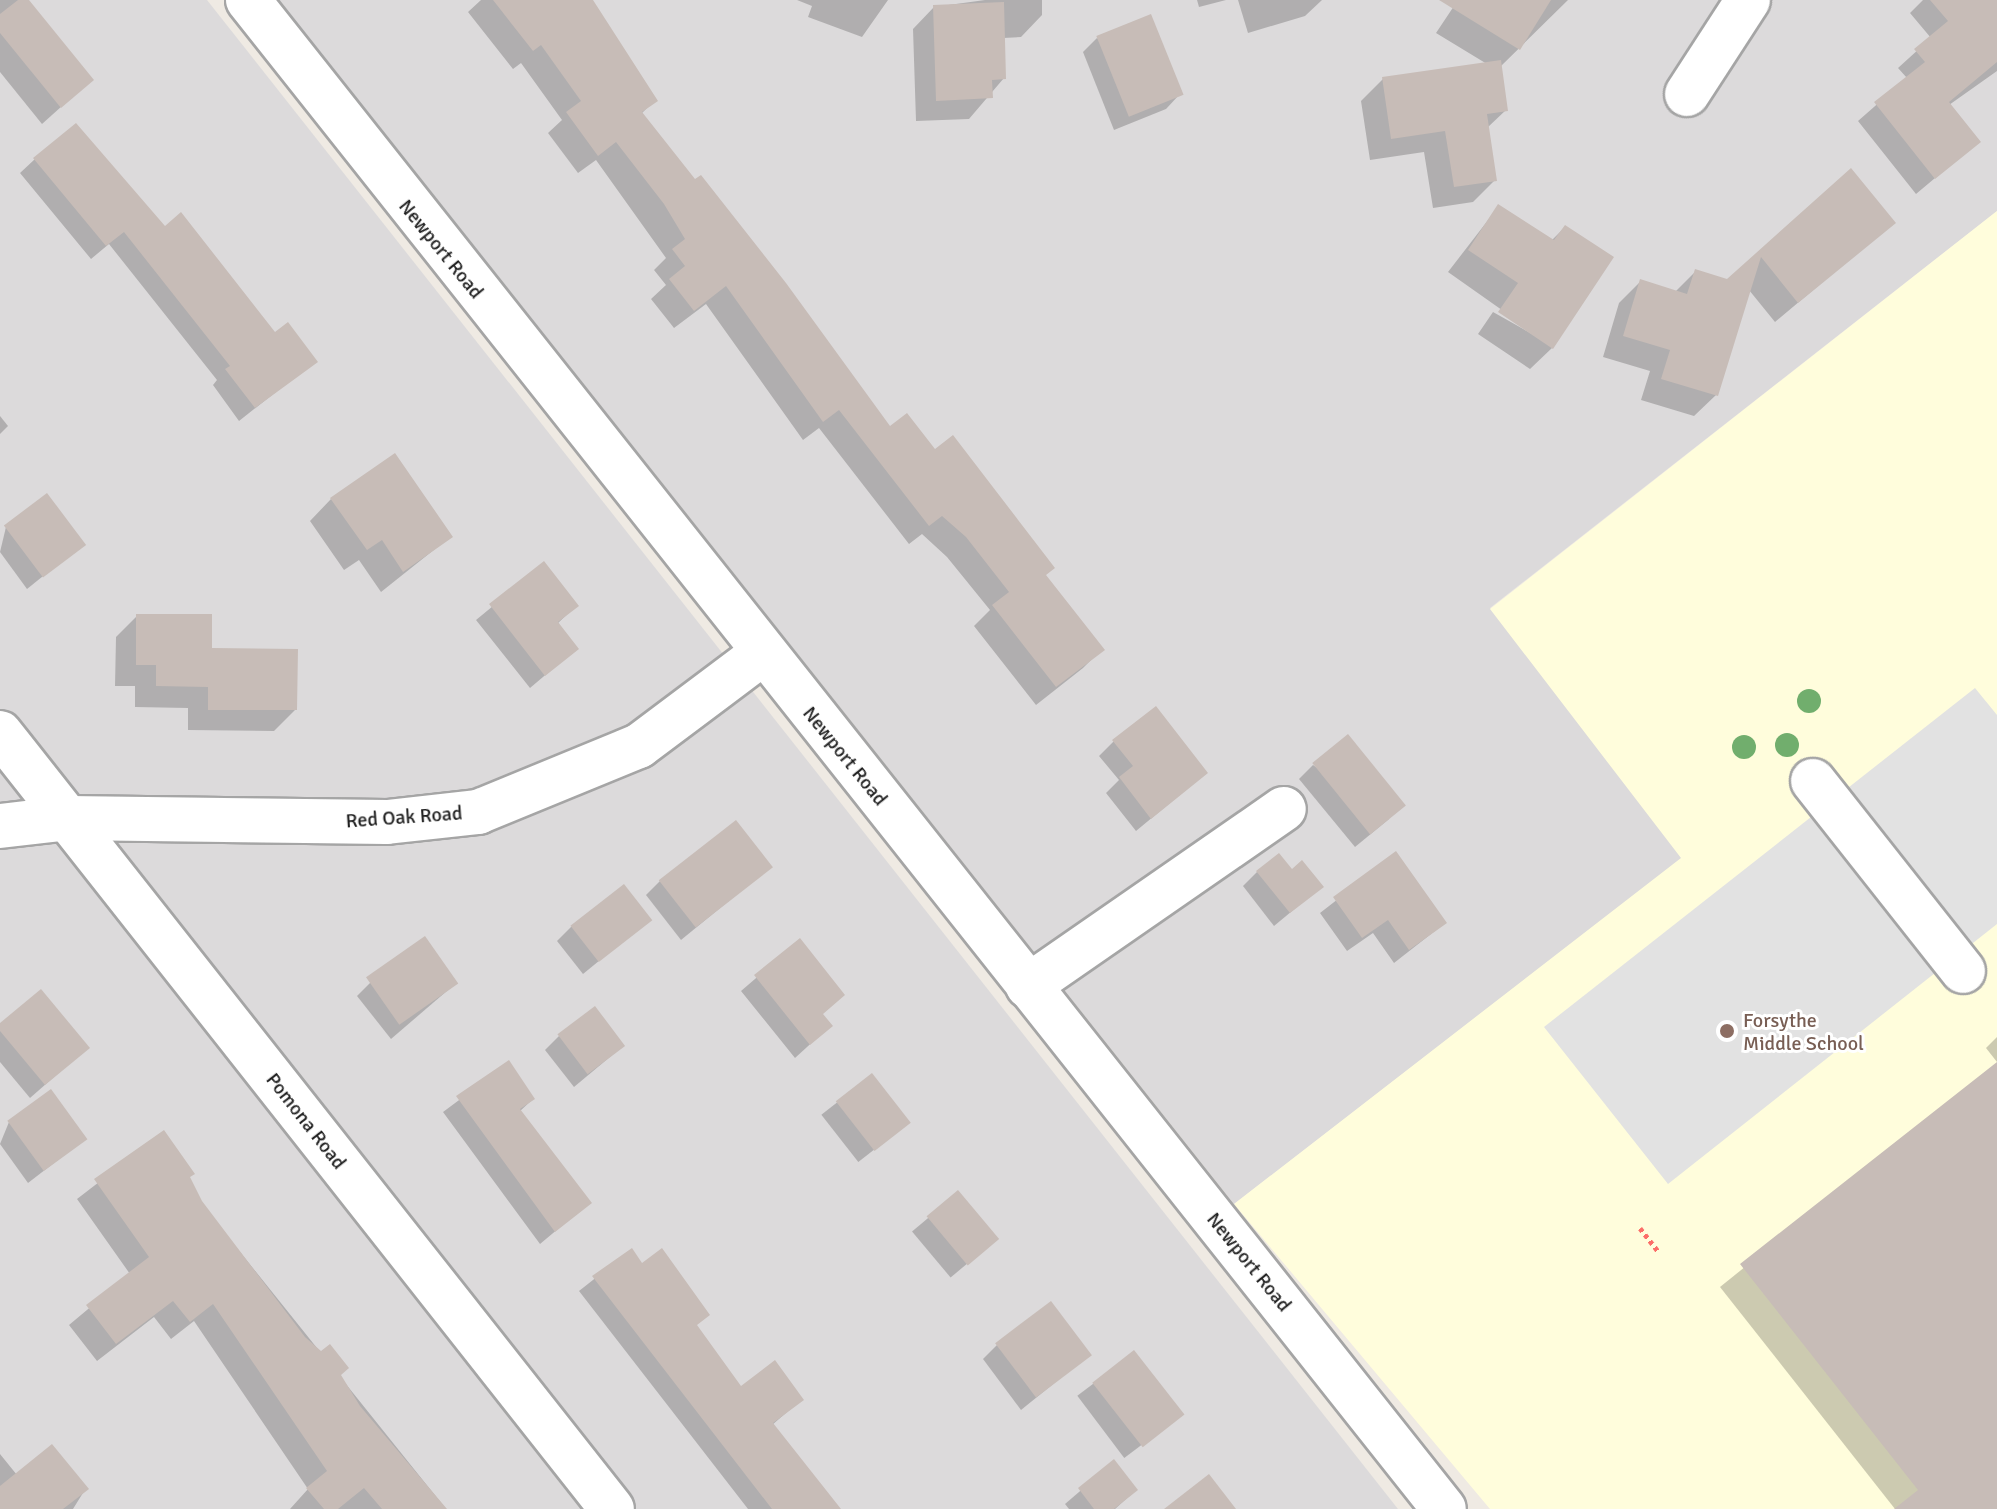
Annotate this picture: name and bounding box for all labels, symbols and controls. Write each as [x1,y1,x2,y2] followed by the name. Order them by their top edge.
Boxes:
[394,195,488,303] street label: Newport Road
[798,702,892,810] street label: Newport Road
[345,801,463,833] street label: Red Oak Road
[1743,1008,1864,1055] place label: Forsythe Middle School
[1718,1022,1736,1040] marker: Forsythe Middle School
[261,1068,351,1174] street label: Pomona Road
[1202,1208,1296,1316] street label: Newport Road

